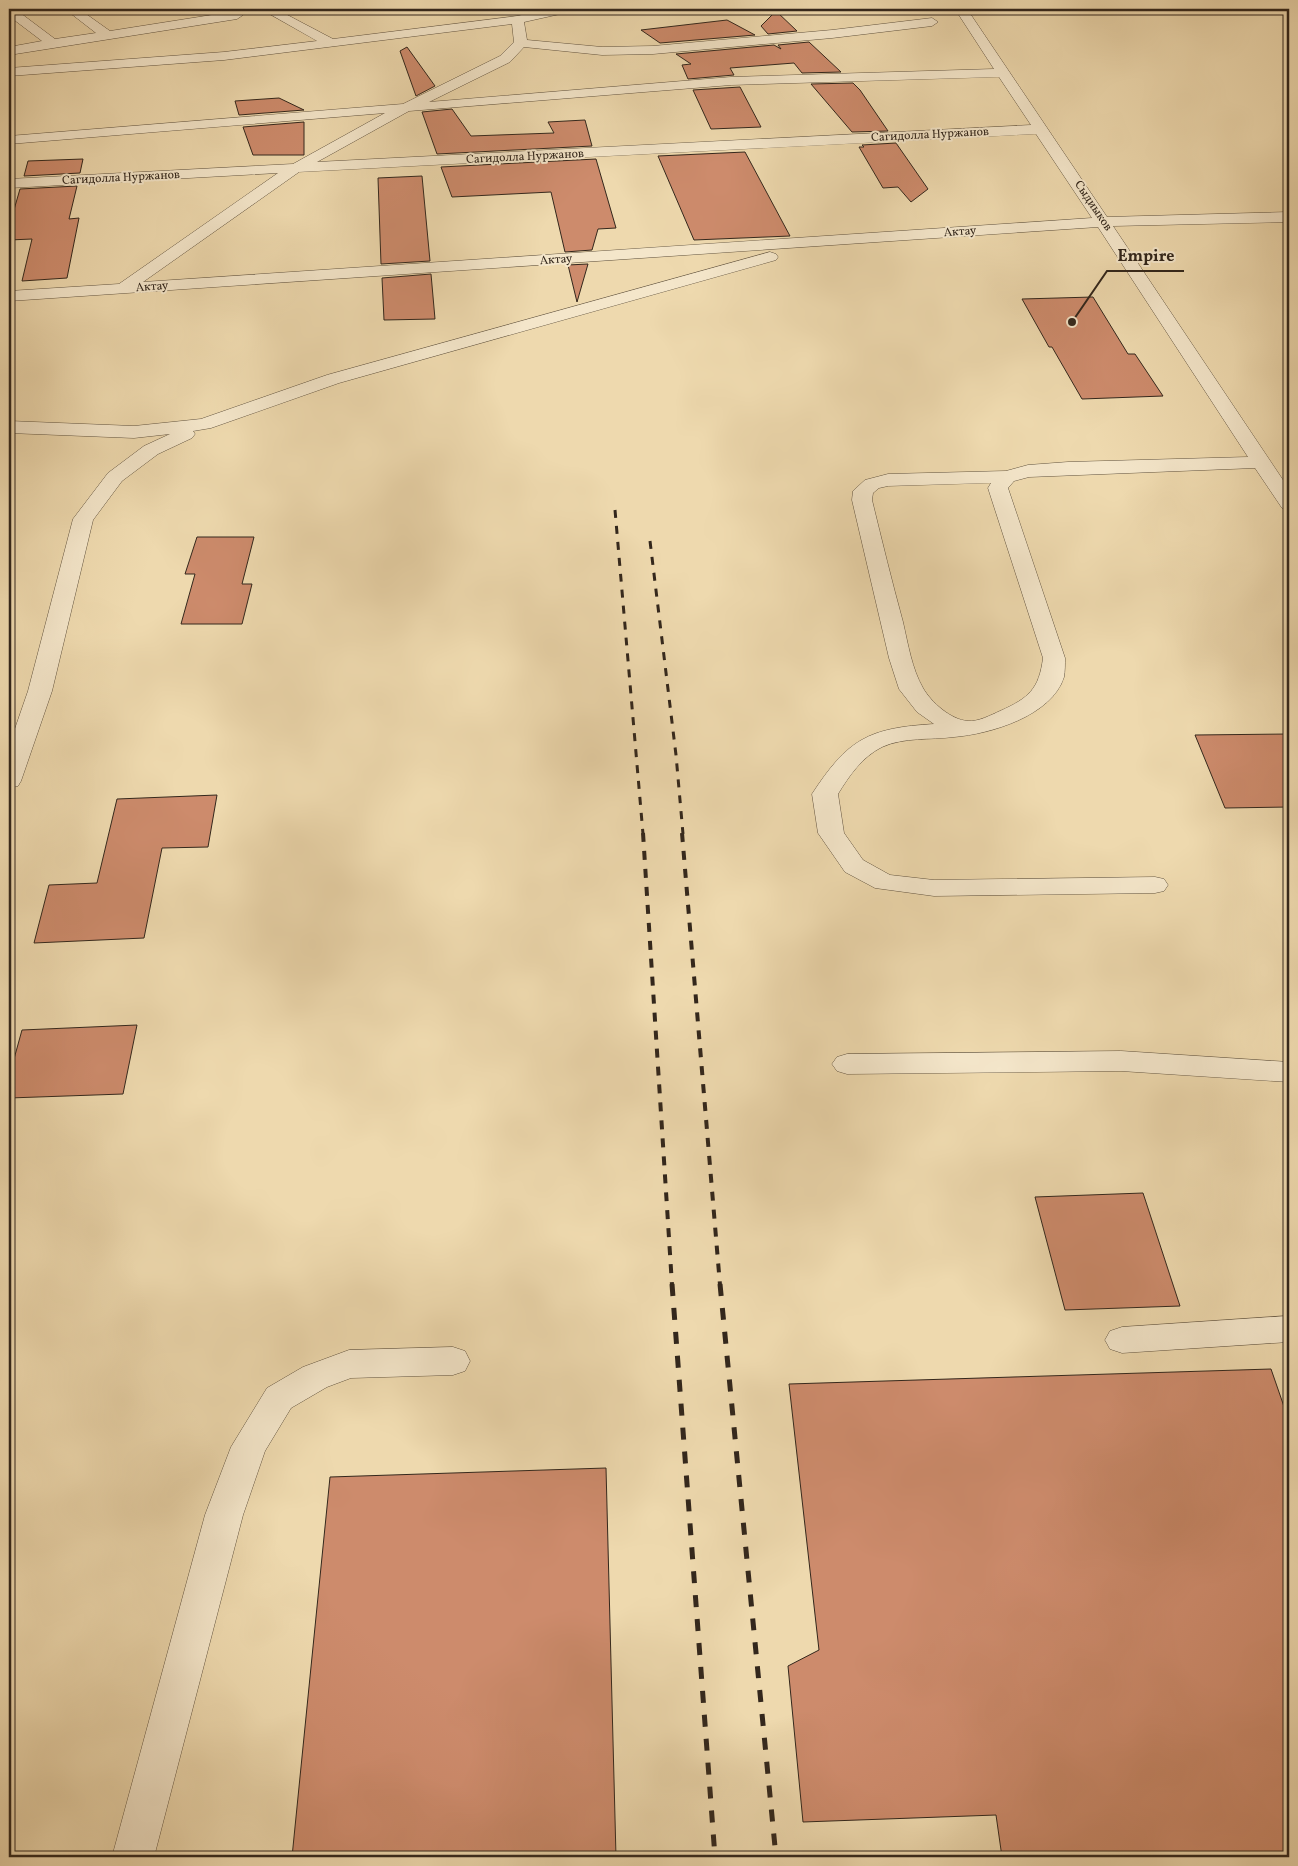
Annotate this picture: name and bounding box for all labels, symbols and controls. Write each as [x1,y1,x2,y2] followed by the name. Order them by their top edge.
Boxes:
[871,124,989,146] street label: Сагидолла Нуржанов
[466,146,584,168] street label: Сагидолла Нуржанов
[62,167,180,189] street label: Сагидолла Нуржанов
[1070,178,1116,234] street label: Сыдиыков
[943,223,977,241] street label: Актау
[1107,240,1184,271] callout: Empire
[1118,246,1174,268] text: Empire
[539,251,573,269] street label: Актау
[135,278,169,296] street label: Актау

